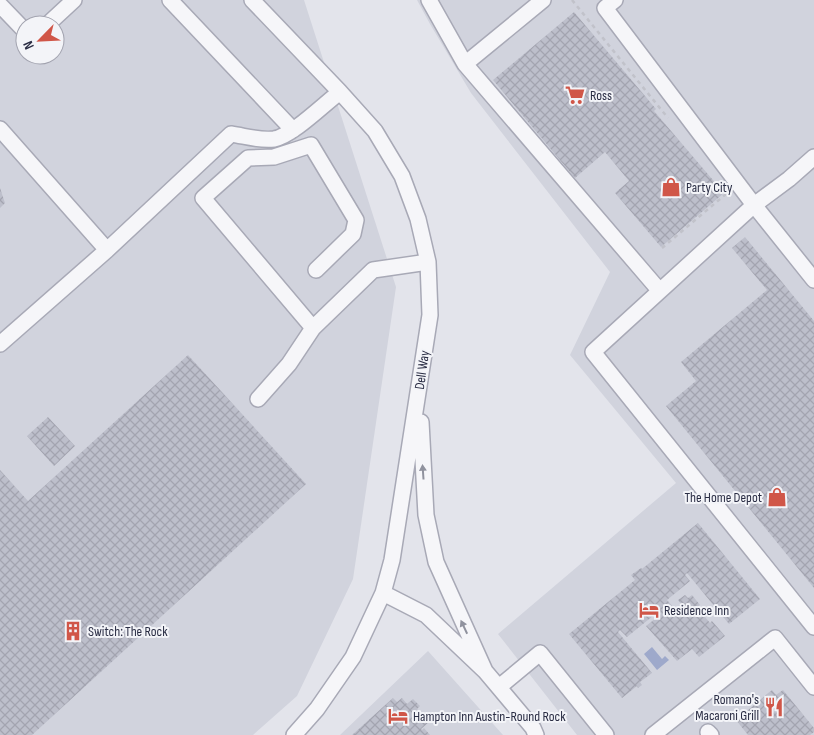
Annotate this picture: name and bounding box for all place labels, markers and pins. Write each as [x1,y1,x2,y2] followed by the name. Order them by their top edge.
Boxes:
[564,84,586,106] supermarket icon: Ross
[590,87,612,104] place label: Ross
[660,176,682,198] shop icon: Party City
[686,179,733,196] place label: Party City
[766,486,788,508] shop icon: The Home Depot
[684,489,762,506] place label: The Home Depot
[638,599,660,621] hotel icon: Residence Inn
[664,602,729,619] place label: Residence Inn
[62,620,84,642] building icon: Switch: The Rock
[88,623,168,640] place label: Switch: The Rock
[695,691,759,724] place label: Romano's Macaroni Grill
[763,696,785,718] restaurant icon: Romano's Macaroni Grill
[387,705,409,727] hotel icon: Hampton Inn Austin-Round Rock
[413,708,566,725] place label: Hampton Inn Austin-Round Rock

